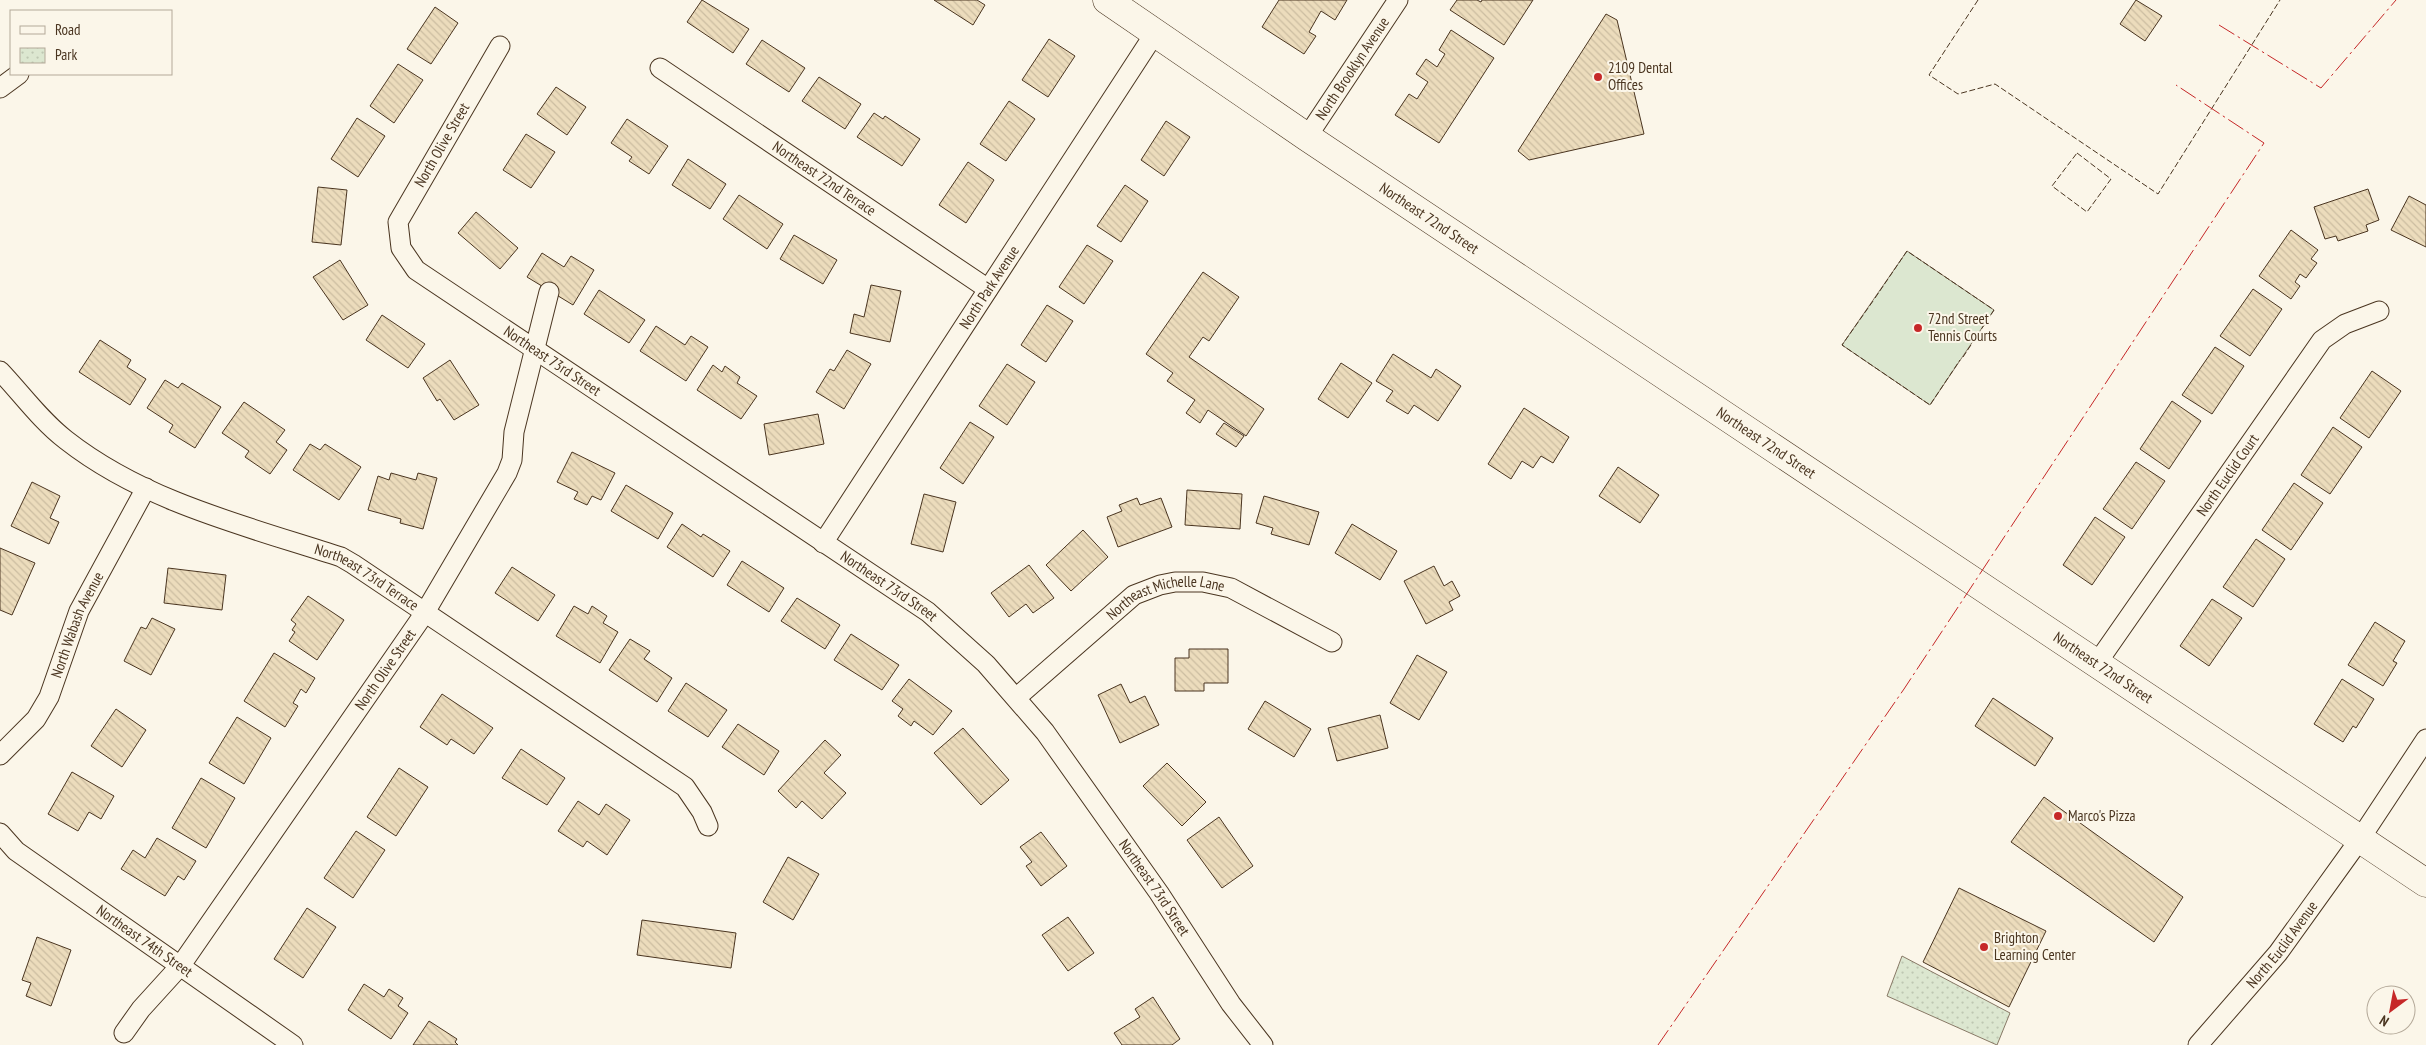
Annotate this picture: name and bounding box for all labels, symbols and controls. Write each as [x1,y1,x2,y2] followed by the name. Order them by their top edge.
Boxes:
[10,10,172,75] legend
[1311,13,1393,123] street label: North Brooklyn Avenue
[55,20,81,39] text: Road
[55,45,77,64] text: Park
[1608,58,1673,94] place label: 2109 Dental Offices
[1592,71,1604,83] marker: 2109 Dental Offices
[410,99,473,190] street label: North Olive Street
[769,137,880,220] street label: Northeast 72nd Terrace
[1376,178,1482,258] street label: Northeast 72nd Street
[955,242,1023,332] street label: North Park Avenue
[1928,309,1997,345] place label: 72nd Street Tennis Courts
[500,321,605,400] street label: Northeast 73rd Street
[1912,322,1924,334] marker: 72nd Street Tennis Courts
[1713,403,1819,482] street label: Northeast 72nd Street
[2192,430,2263,520] street label: North Euclid Court
[312,539,423,614] street label: Northeast 73rd Terrace
[837,546,942,625] street label: Northeast 73rd Street
[46,568,108,680] street label: North Wabash Avenue
[1102,572,1227,624] street label: Northeast Michelle Lane
[350,625,420,714] street label: North Olive Street
[2050,627,2156,707] street label: Northeast 72nd Street
[2068,806,2136,825] place label: Marco's Pizza
[2052,810,2064,822] marker: Marco's Pizza
[1115,835,1194,939] street label: Northeast 73rd Street
[2242,897,2321,992] street label: North Euclid Avenue
[93,900,197,981] street label: Northeast 74th Street
[1994,928,2076,964] place label: Brighton Learning Center
[1978,941,1990,953] marker: Brighton Learning Center
[2366,985,2416,1035] north arrow
[2376,1011,2392,1031] text: N

